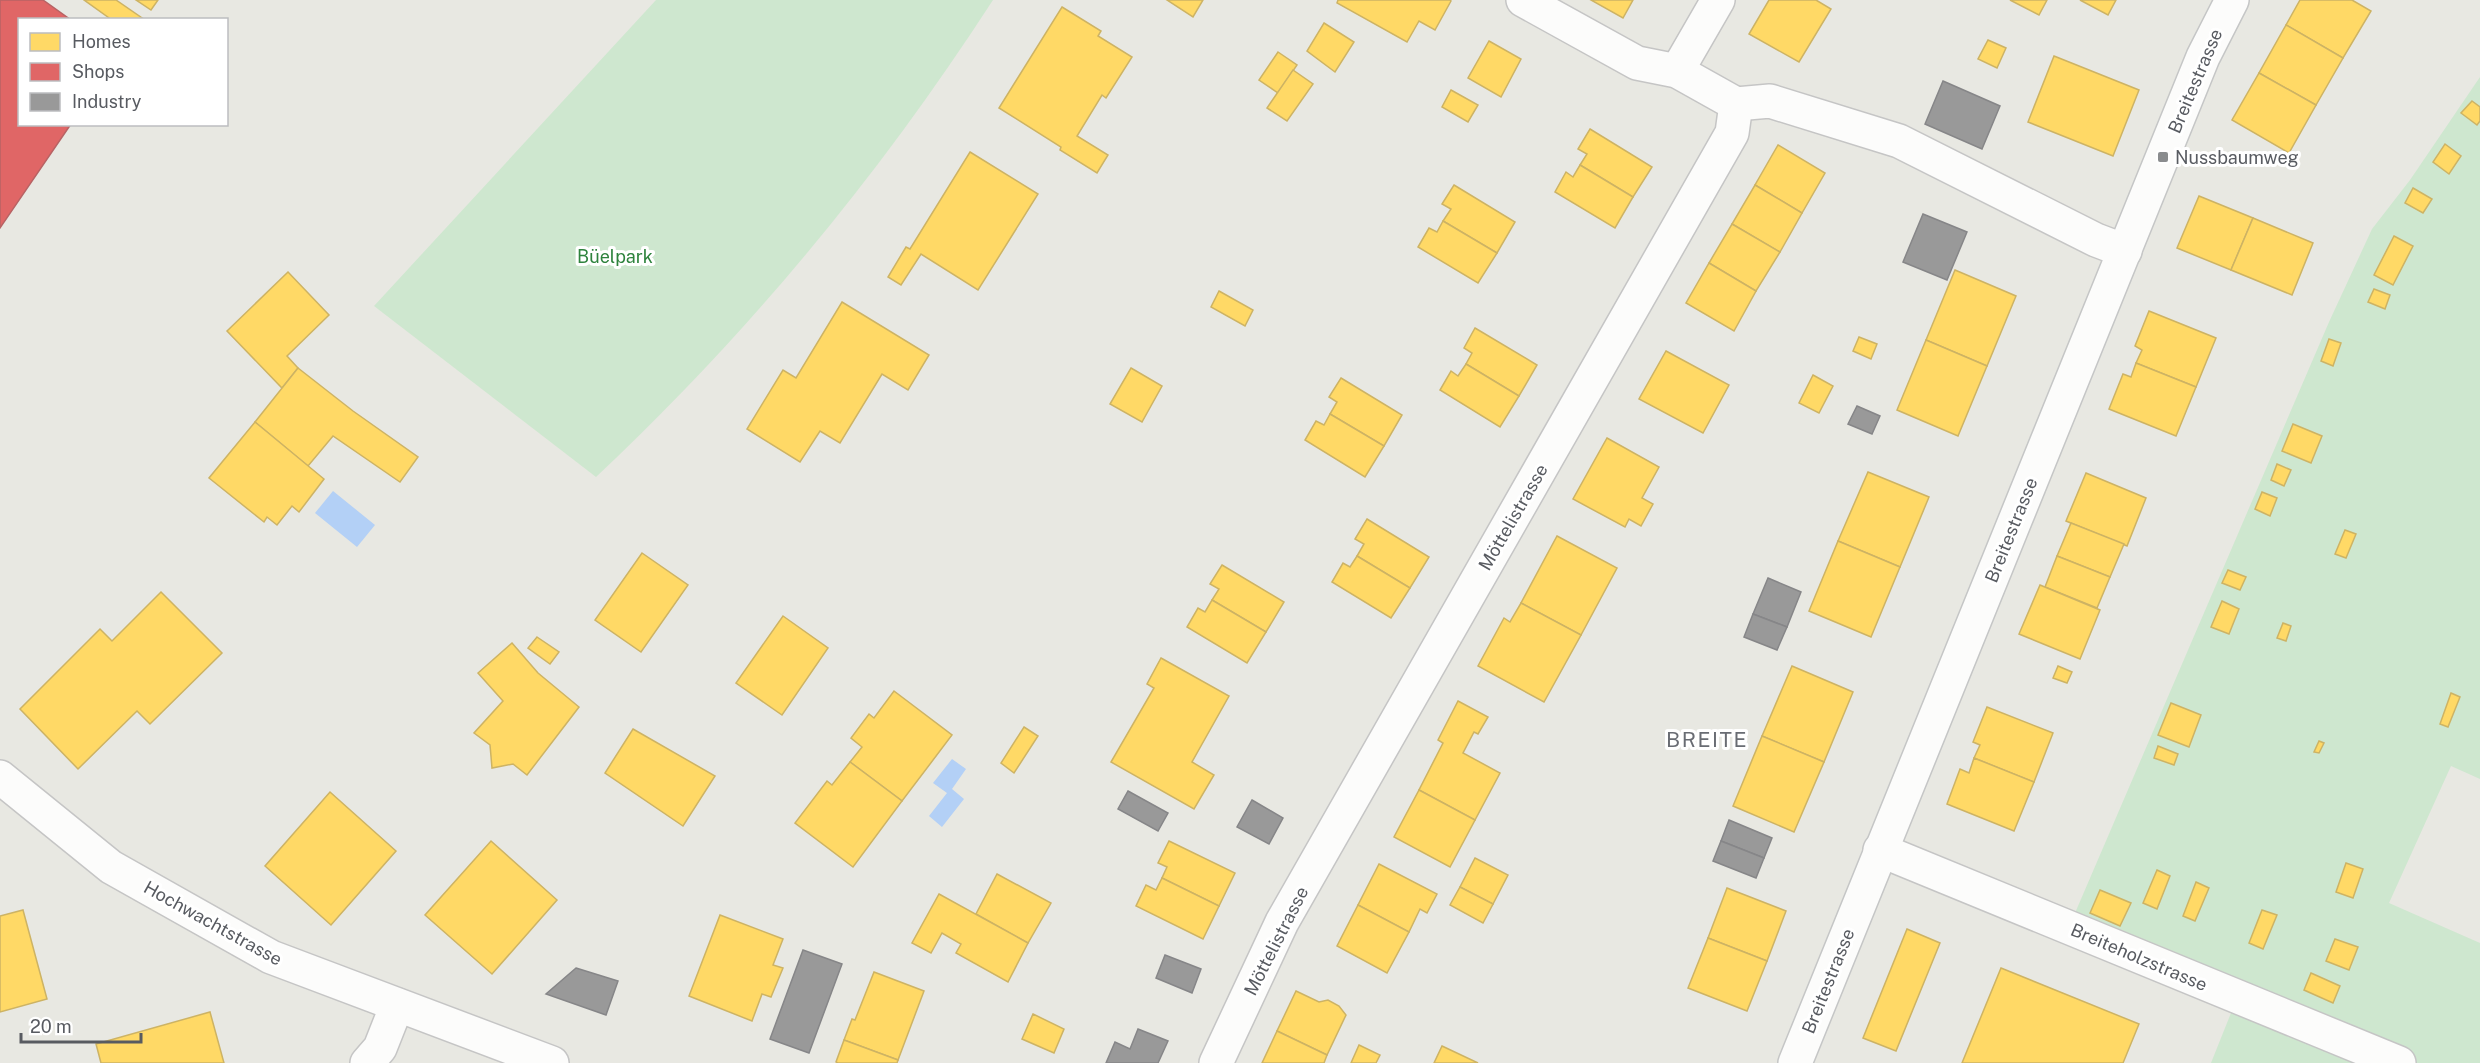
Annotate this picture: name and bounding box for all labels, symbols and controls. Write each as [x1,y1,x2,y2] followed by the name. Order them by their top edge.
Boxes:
[18,18,228,126] legend
[2164,26,2226,136] street label: Breitestrasse
[72,31,131,52] text: Homes
[72,61,124,82] text: Shops
[72,91,142,112] text: Industry
[2175,147,2299,168] place label: Nussbaumweg
[2156,150,2170,164] marker: Nussbaumweg
[577,246,653,267] park label: Büelpark
[1474,460,1552,574] street label: Möttelistrasse
[1980,474,2042,586] street label: Breitestrasse
[1666,727,1748,752] district label: BREITE
[140,876,286,970] street label: Hochwachtstrasse
[1240,883,1312,999] street label: Möttelistrasse
[2068,919,2210,995] street label: Breiteholzstrasse
[1797,925,1859,1037] street label: Breitestrasse
[21,1006,141,1044] scale bar
[30,1016,72,1037] text: 20 m

